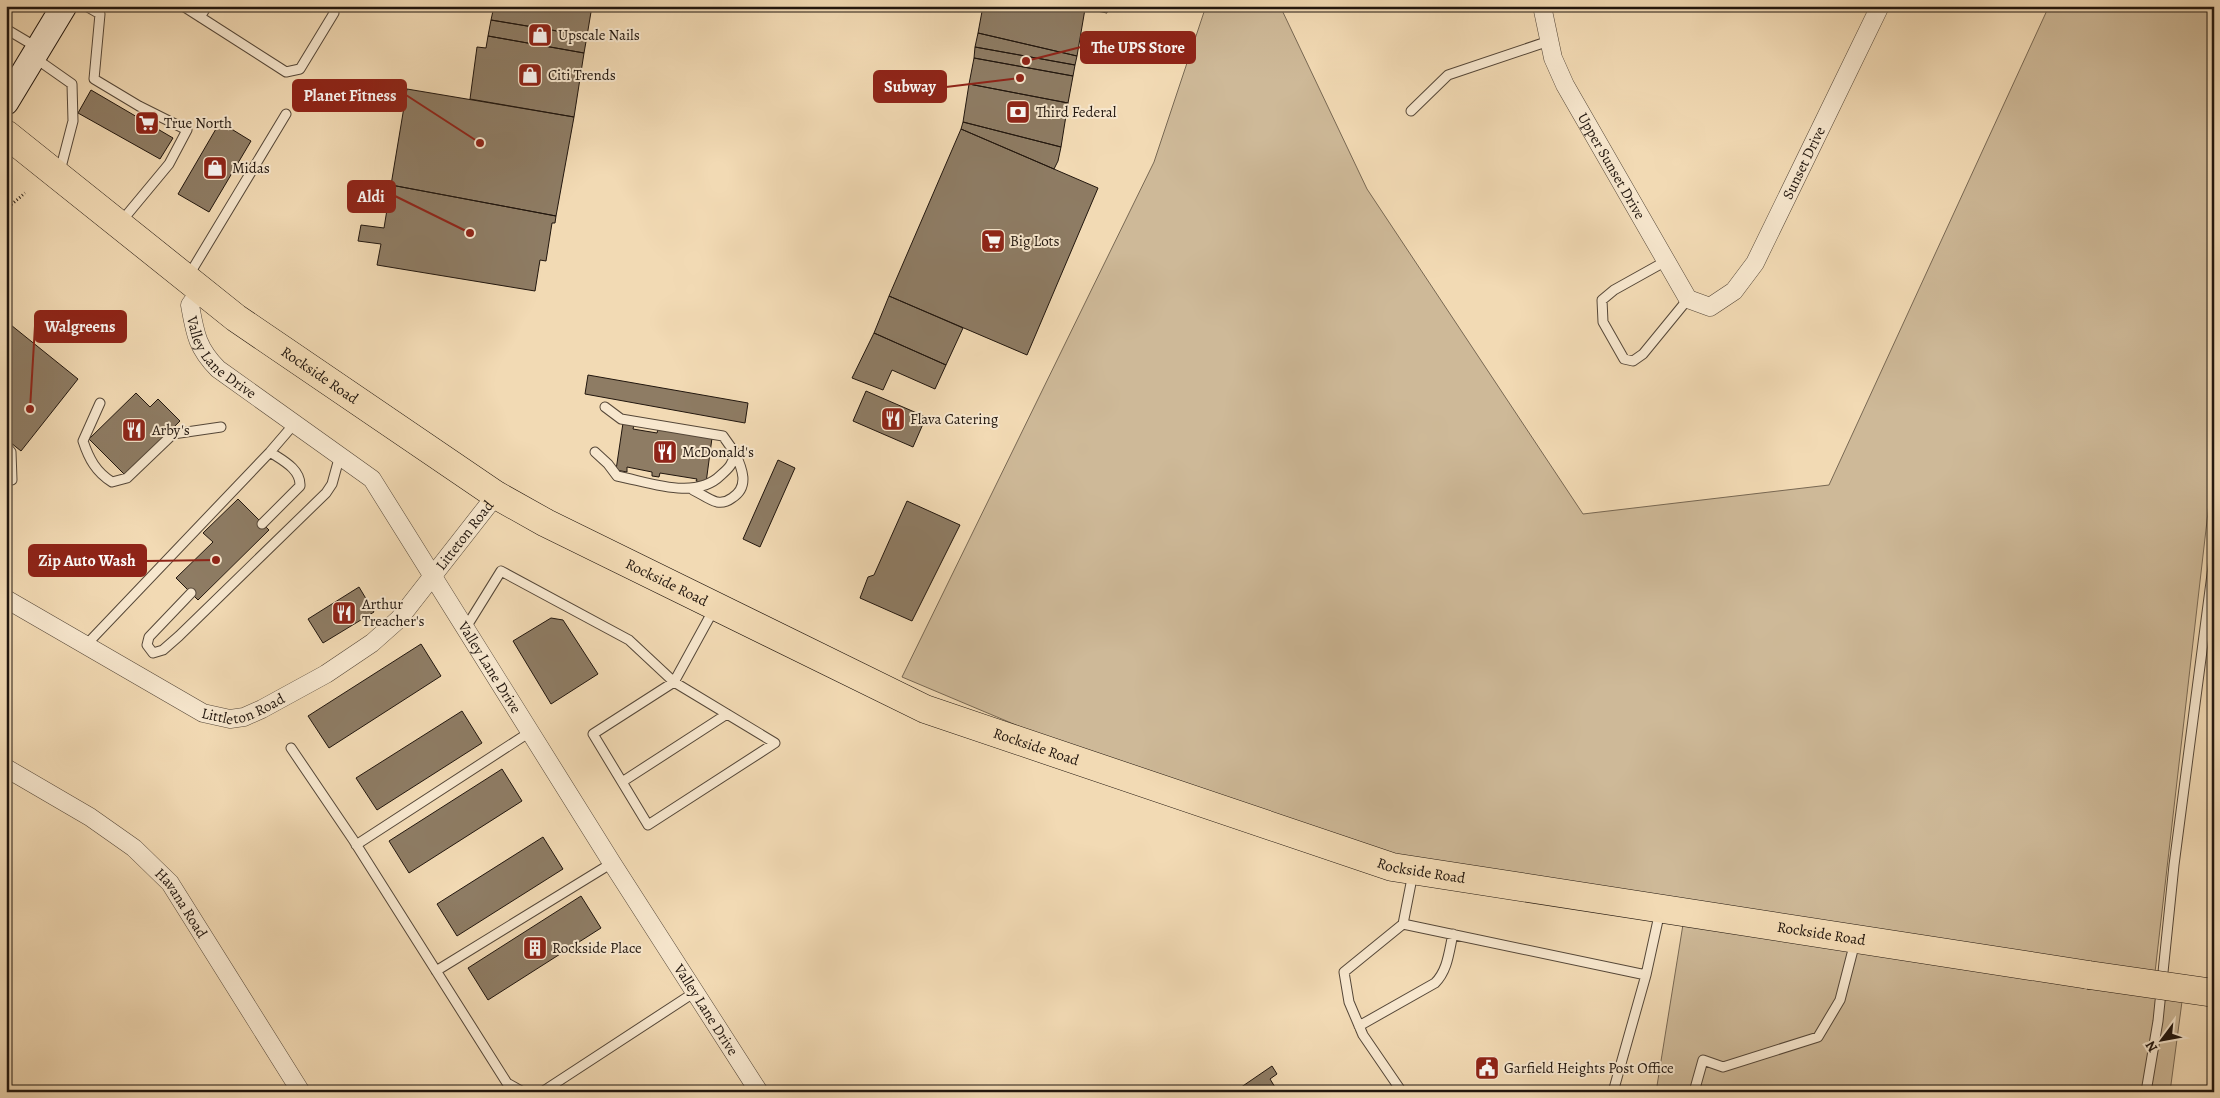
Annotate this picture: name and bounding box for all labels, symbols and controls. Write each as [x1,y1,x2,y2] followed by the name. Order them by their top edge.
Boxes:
[527,22,553,48] shop icon: Upscale Nails
[558,25,640,45] place label: Upscale Nails
[1081,32,1195,63] callout: The UPS Store
[1091,37,1185,59] text: The UPS Store
[517,62,543,88] shop icon: Citi Trends
[548,65,616,85] place label: Citi Trends
[874,71,946,102] callout: Subway
[884,76,936,98] text: Subway
[293,80,406,111] callout: Planet Fitness
[303,85,397,107] text: Planet Fitness
[1005,99,1031,125] bank icon: Third Federal
[1036,102,1117,122] place label: Third Federal
[1573,109,1650,223] street label: Upper Sunset Drive
[134,110,160,136] supermarket icon: True North
[164,113,232,133] place label: True North
[1777,123,1830,203] street label: Sunset Drive
[202,155,228,181] shop icon: Midas
[232,158,270,178] place label: Midas
[348,181,395,212] callout: Aldi
[356,186,385,208] text: Aldi
[980,228,1006,254] supermarket icon: Big Lots
[1010,231,1060,251] place label: Big Lots
[35,311,126,342] callout: Walgreens
[182,313,261,403] street label: Valley Lane Drive
[43,316,116,338] text: Walgreens
[277,342,363,409] street label: Rockside Road
[880,406,906,432] restaurant icon: Flava Catering
[910,409,999,429] place label: Flava Catering
[121,417,147,443] restaurant icon: Arby's
[151,420,190,440] place label: Arby's
[652,439,678,465] restaurant icon: McDonald's
[682,442,754,462] place label: McDonald's
[431,495,499,574] street label: Litteton Road
[29,545,146,576] callout: Zip Auto Wash
[38,550,136,572] text: Zip Auto Wash
[622,554,712,611] street label: Rockside Road
[361,594,425,631] place label: Arthur Treacher's
[331,600,357,626] restaurant icon: Arthur Treacher's
[453,617,526,717] street label: Valley Lane Drive
[200,688,289,730] street label: Littleton Road
[991,723,1083,771] street label: Rockside Road
[1374,853,1468,888] street label: Rockside Road
[150,864,212,943] street label: Havana Road
[1776,917,1868,950] street label: Rockside Road
[522,935,548,961] building icon: Rockside Place
[552,938,642,958] place label: Rockside Place
[669,959,743,1060] street label: Valley Lane Drive
[2138,1016,2188,1066] north arrow
[2141,1037,2162,1056] text: N
[1474,1055,1500,1081] public building icon: Garfield Heights Post Office
[1504,1058,1674,1078] place label: Garfield Heights Post Office

